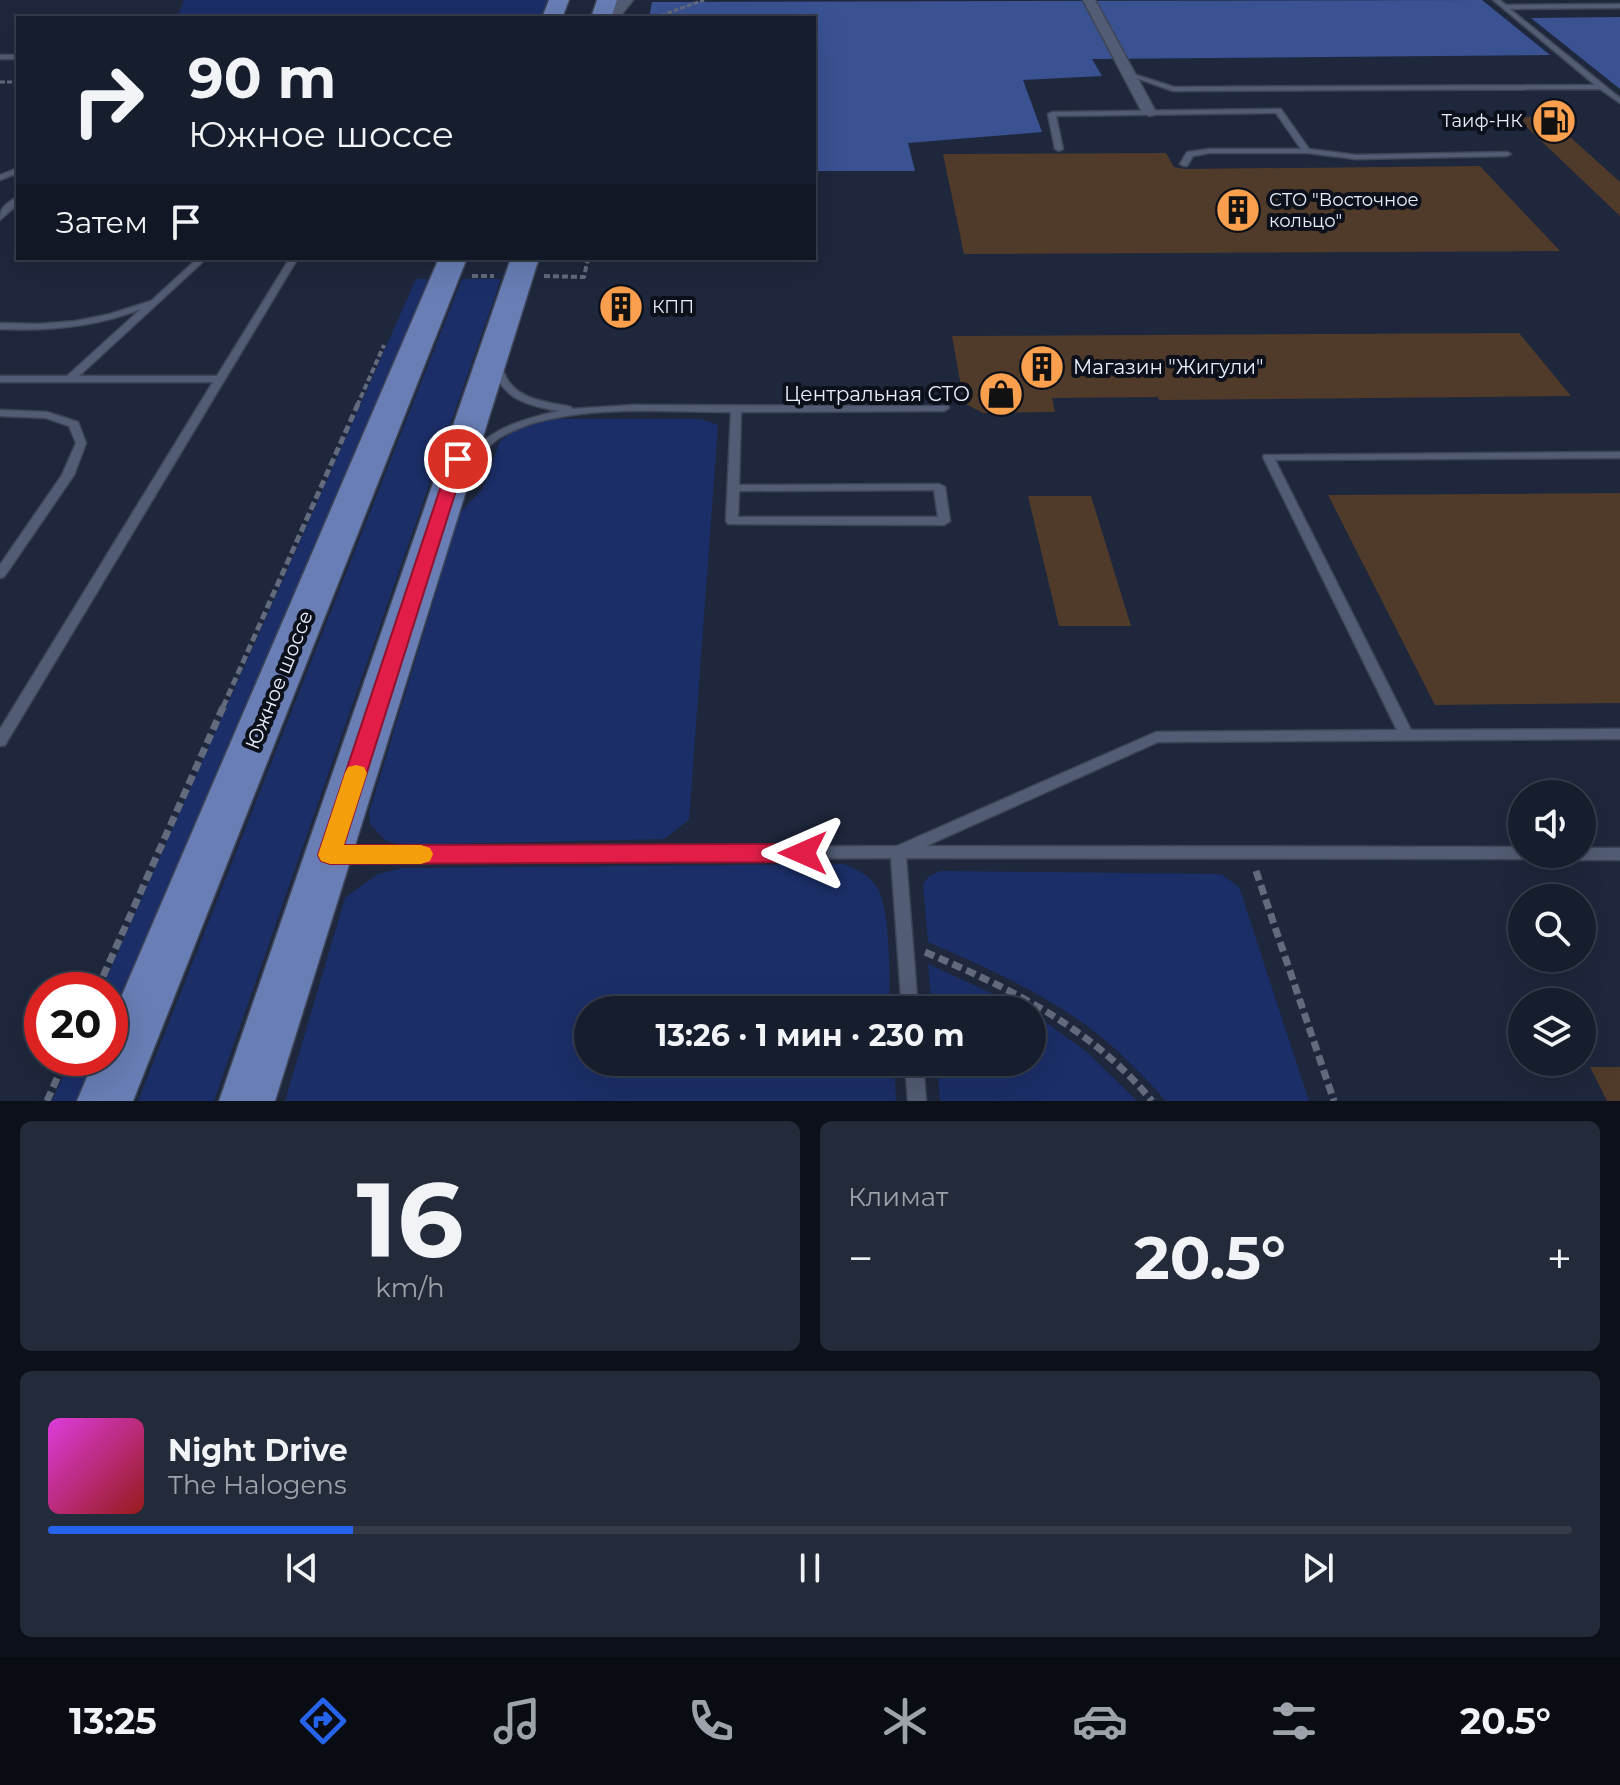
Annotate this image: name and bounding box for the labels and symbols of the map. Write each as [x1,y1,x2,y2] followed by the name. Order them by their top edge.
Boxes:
[1530,97,1578,145] fuel station icon: Таиф-НК
[1441,110,1523,132] place label: Таиф-НК
[1214,186,1262,234] building icon: СТО "Восточное кольцо"
[1269,189,1419,232] place label: СТО "Восточное кольцо"
[597,283,645,331] building icon: КПП
[652,296,694,318] place label: КПП
[1018,343,1066,391] building icon: Магазин "Жигули"
[1073,355,1264,379] place label: Магазин "Жигули"
[977,370,1025,418] shop icon: Центральная СТО
[784,382,970,406] place label: Центральная СТО
[424,425,492,493] pin
[240,607,318,753] street label: Южное шоссе
[761,811,845,895] position arrow
[24,972,128,1076] speed limit sign: 20

